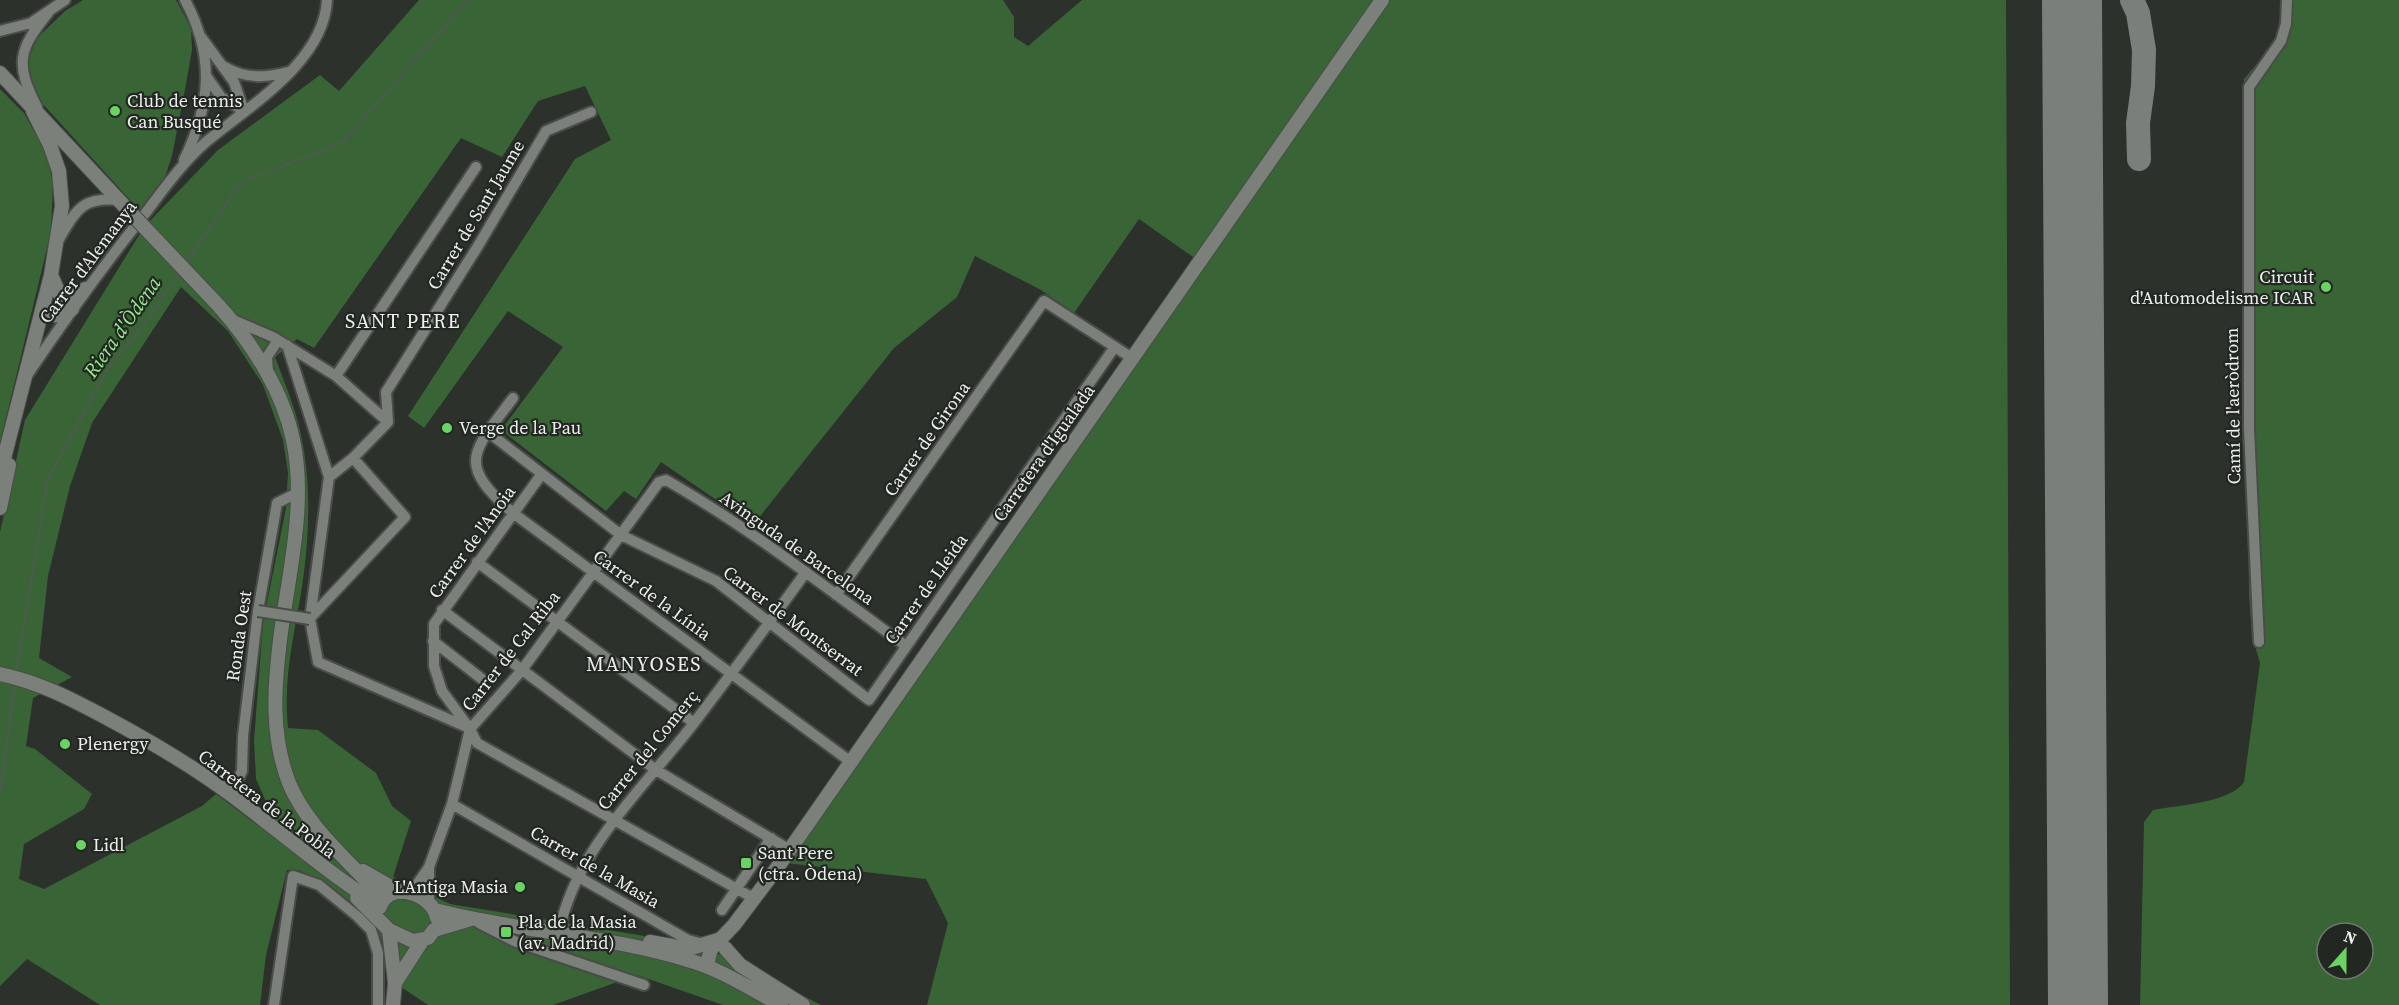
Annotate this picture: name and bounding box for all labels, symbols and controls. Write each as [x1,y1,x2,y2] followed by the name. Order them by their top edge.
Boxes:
[127,88,242,134] place label: Club de tennis Can Busqué
[108,104,122,118] marker: Club de tennis Can Busqué
[421,135,530,294] street label: Carrer de Sant Jaume
[33,194,143,328] street label: Carrer d'Alemanya
[2130,264,2314,310] place label: Circuit d'Automodelisme ICAR
[76,270,168,384] water label: Riera d'Òdena
[2319,280,2333,294] marker: Circuit d'Automodelisme ICAR
[345,307,461,335] district label: SANT PERE
[2219,327,2246,485] street label: Camí de l'aeròdrom
[878,376,976,501] street label: Carrer de Girona
[987,378,1101,526] street label: Carretera d'Igualada
[459,415,581,440] place label: Verge de la Pau
[440,421,454,435] marker: Verge de la Pau
[422,479,522,603] street label: Carrer de l'Anoia
[715,485,880,611] street label: Avinguda de Barcelona
[878,528,974,649] street label: Carrer de Lleida
[588,543,717,646] street label: Carrer de la Línia
[718,560,869,682] street label: Carrer de Montserrat
[456,585,566,716] street label: Carrer de Cal Riba
[220,589,257,683] street label: Ronda Oest
[586,650,702,678] district label: MANYOSES
[591,684,704,815] street label: Carrer del Comerç
[77,731,149,756] place label: Plenergy
[58,737,72,751] marker: Plenergy
[193,743,342,864] street label: Carretera de la Pobla
[526,819,665,914] street label: Carrer de la Masia
[93,832,125,857] place label: Lidl
[74,838,88,852] marker: Lidl
[758,840,863,886] place label: Sant Pere (ctra. Òdena)
[739,856,753,870] marker: Sant Pere (ctra. Òdena)
[394,874,509,899] place label: L'Antiga Masia
[513,880,527,894] marker: L'Antiga Masia
[518,909,637,955] place label: Pla de la Masia (av. Madrid)
[2315,921,2375,981] north arrow
[499,925,513,939] marker: Pla de la Masia (av. Madrid)
[2341,925,2360,949] text: N

